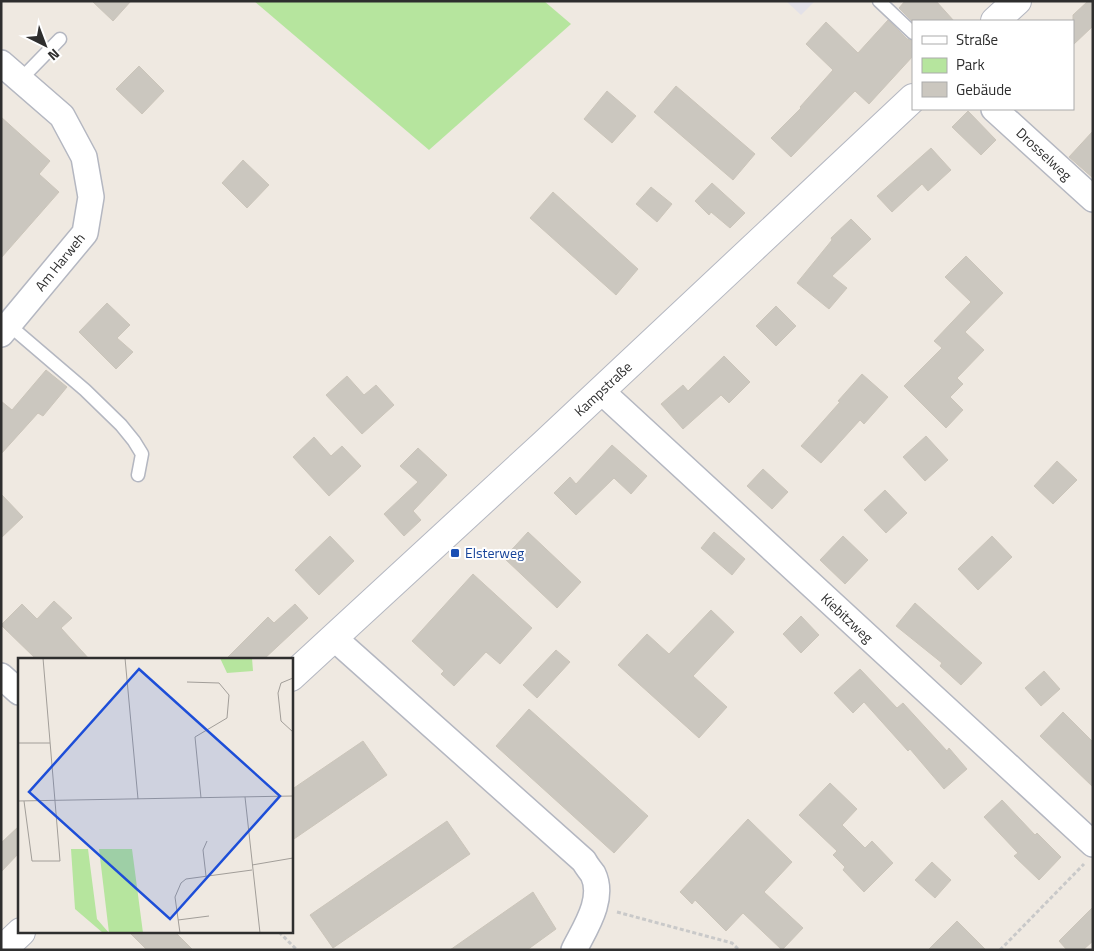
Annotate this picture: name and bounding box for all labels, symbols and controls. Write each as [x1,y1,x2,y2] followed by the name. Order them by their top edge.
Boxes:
[20,20,70,70] north arrow
[912,20,1074,110] legend
[956,28,998,51] text: Straße
[43,44,65,66] text: N
[956,53,985,76] text: Park
[956,78,1012,101] text: Gebäude
[1012,122,1077,185] street label: Drosselweg
[30,228,90,295] street label: Am Harweh
[569,356,636,421] street label: Kampstraße
[465,542,524,563] place label: Elsterweg
[449,547,461,559] marker: Elsterweg
[817,588,878,647] street label: Kiebitzweg
[18,658,292,934] inset map

